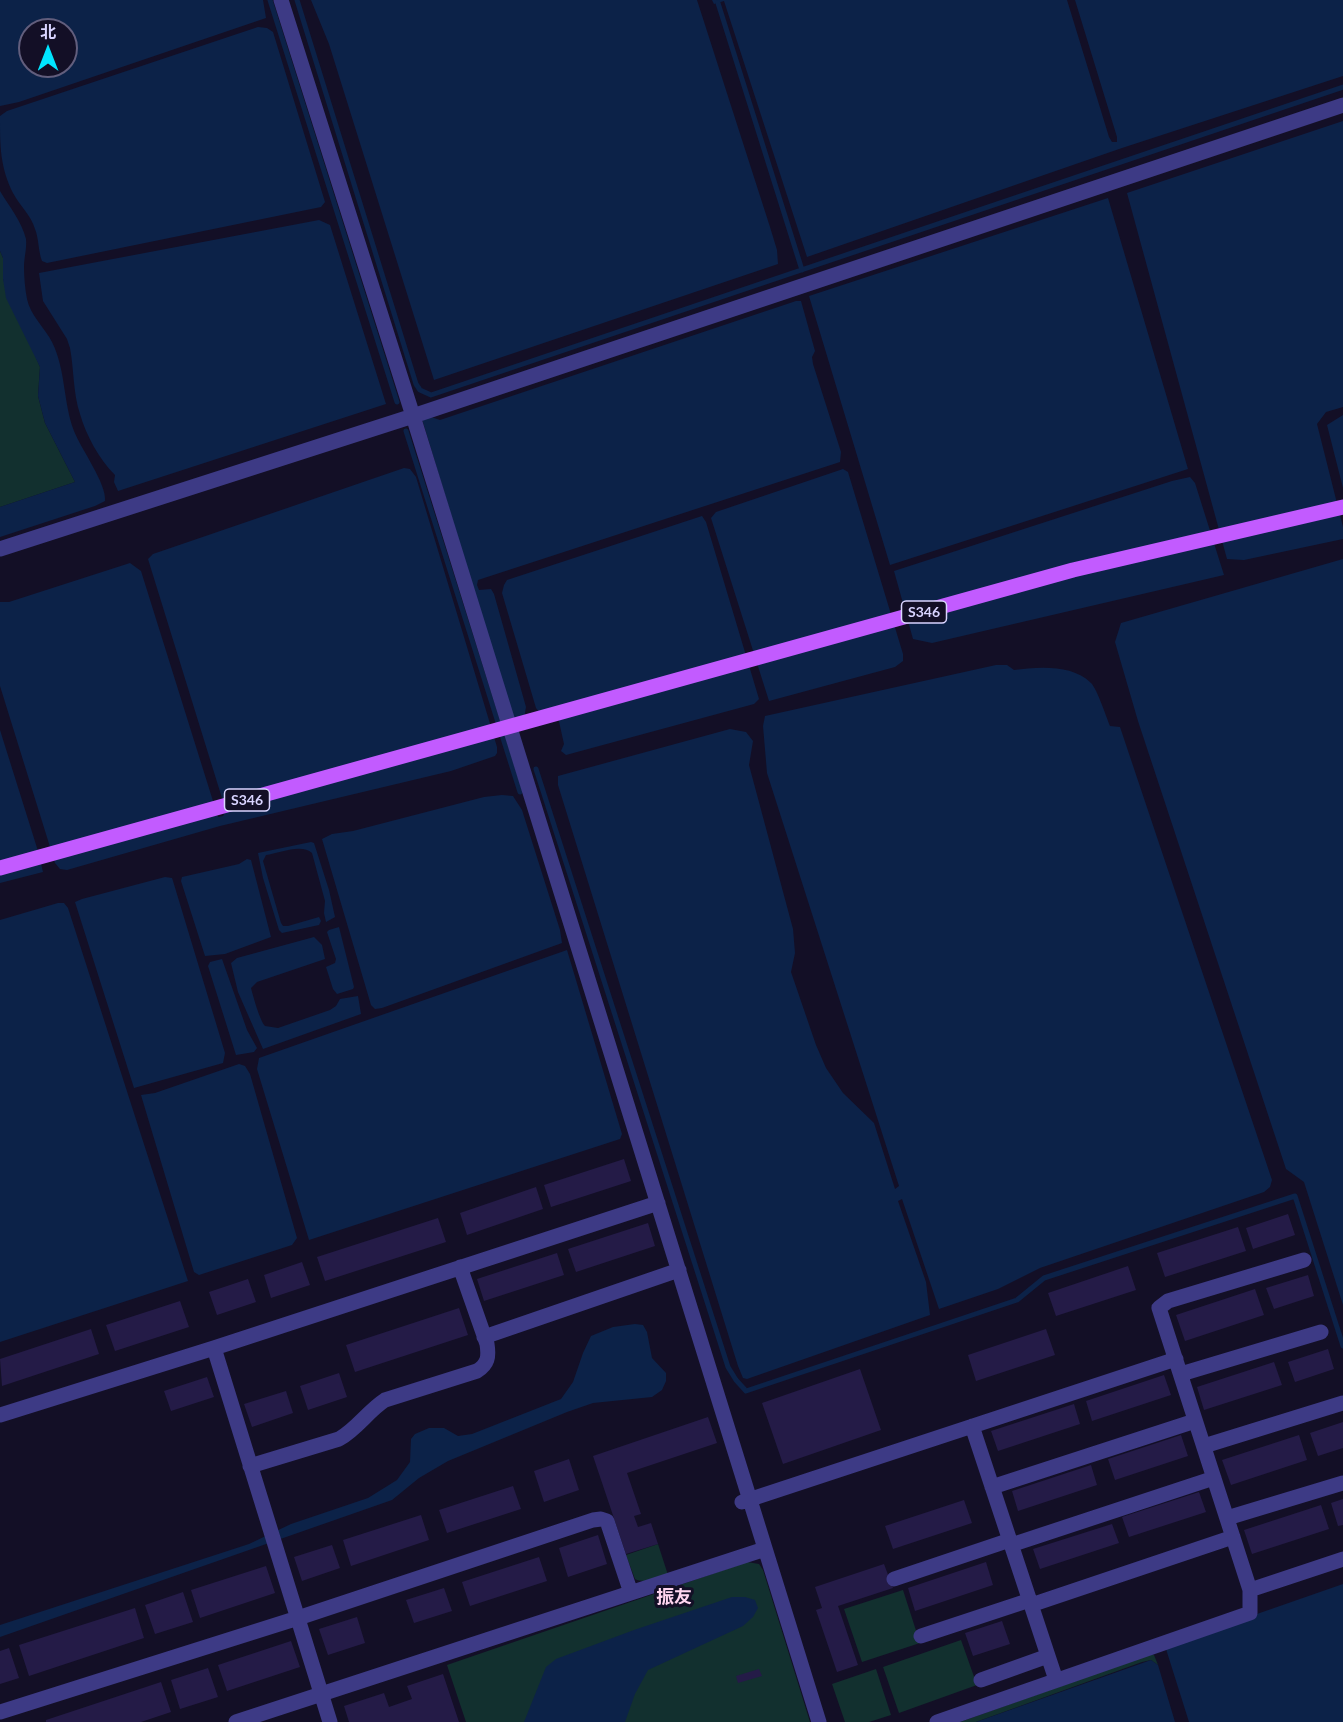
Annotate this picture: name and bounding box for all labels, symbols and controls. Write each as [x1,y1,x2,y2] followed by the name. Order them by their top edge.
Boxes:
[18,18,78,78] north arrow
[40,22,56,41] text: 北
[902,601,946,623] road number: S346
[224,789,270,811] road number: S346
[656,1586,692,1608] district label: 振友

